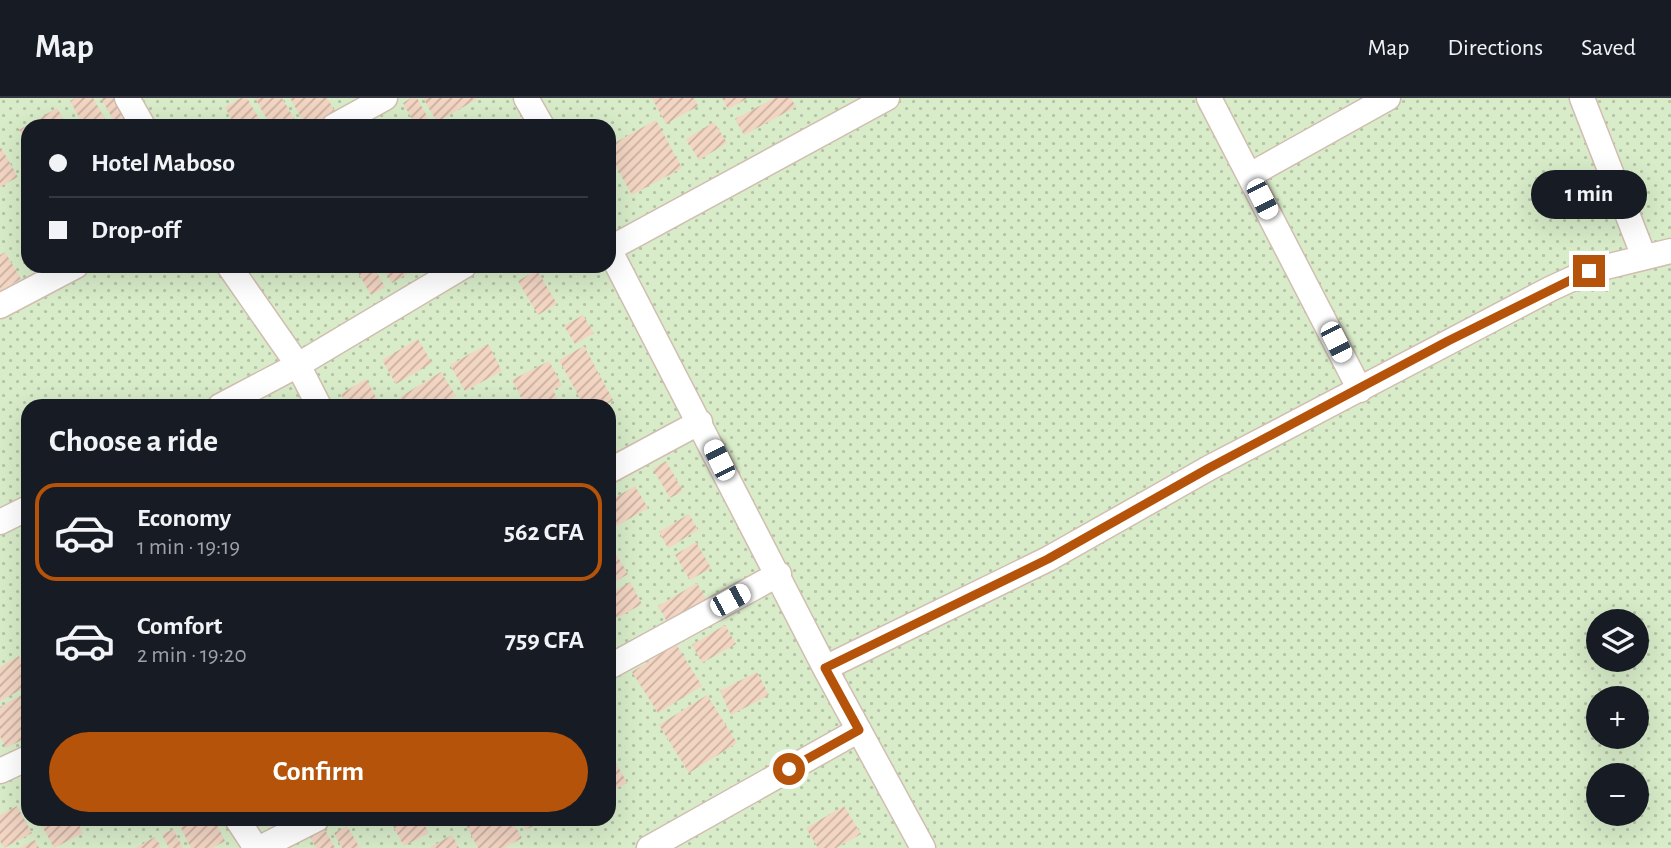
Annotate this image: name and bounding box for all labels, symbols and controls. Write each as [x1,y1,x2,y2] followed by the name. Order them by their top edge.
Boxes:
[35,31,94,64] text: Map
[1367,36,1409,60] text: Map
[1447,36,1543,60] text: Directions
[1581,36,1636,60] text: Saved
[91,150,235,176] text: Hotel Maboso
[1531,170,1647,218] callout: 1 min
[1244,176,1281,222] car
[1565,183,1613,206] text: 1 min
[91,217,180,243] text: Drop-off
[1573,255,1605,287] route end
[1318,319,1355,365] car
[49,425,218,457] text: Choose a ride
[701,437,738,483] car
[53,501,116,564] icon: car
[137,505,231,531] text: Economy
[504,519,584,545] text: 562 CFA
[137,536,240,559] text: 1 min · 19:19
[707,581,754,619] car
[53,609,116,672] icon: car
[1586,609,1649,826] map controls
[1586,609,1649,672] button: layers
[137,613,222,639] text: Comfort
[505,627,584,653] text: 759 CFA
[137,644,247,667] text: 2 min · 19:20
[1586,686,1649,749] button: +
[49,732,588,812] button: Confirm
[773,753,805,785] route start
[1586,763,1649,826] button: −

